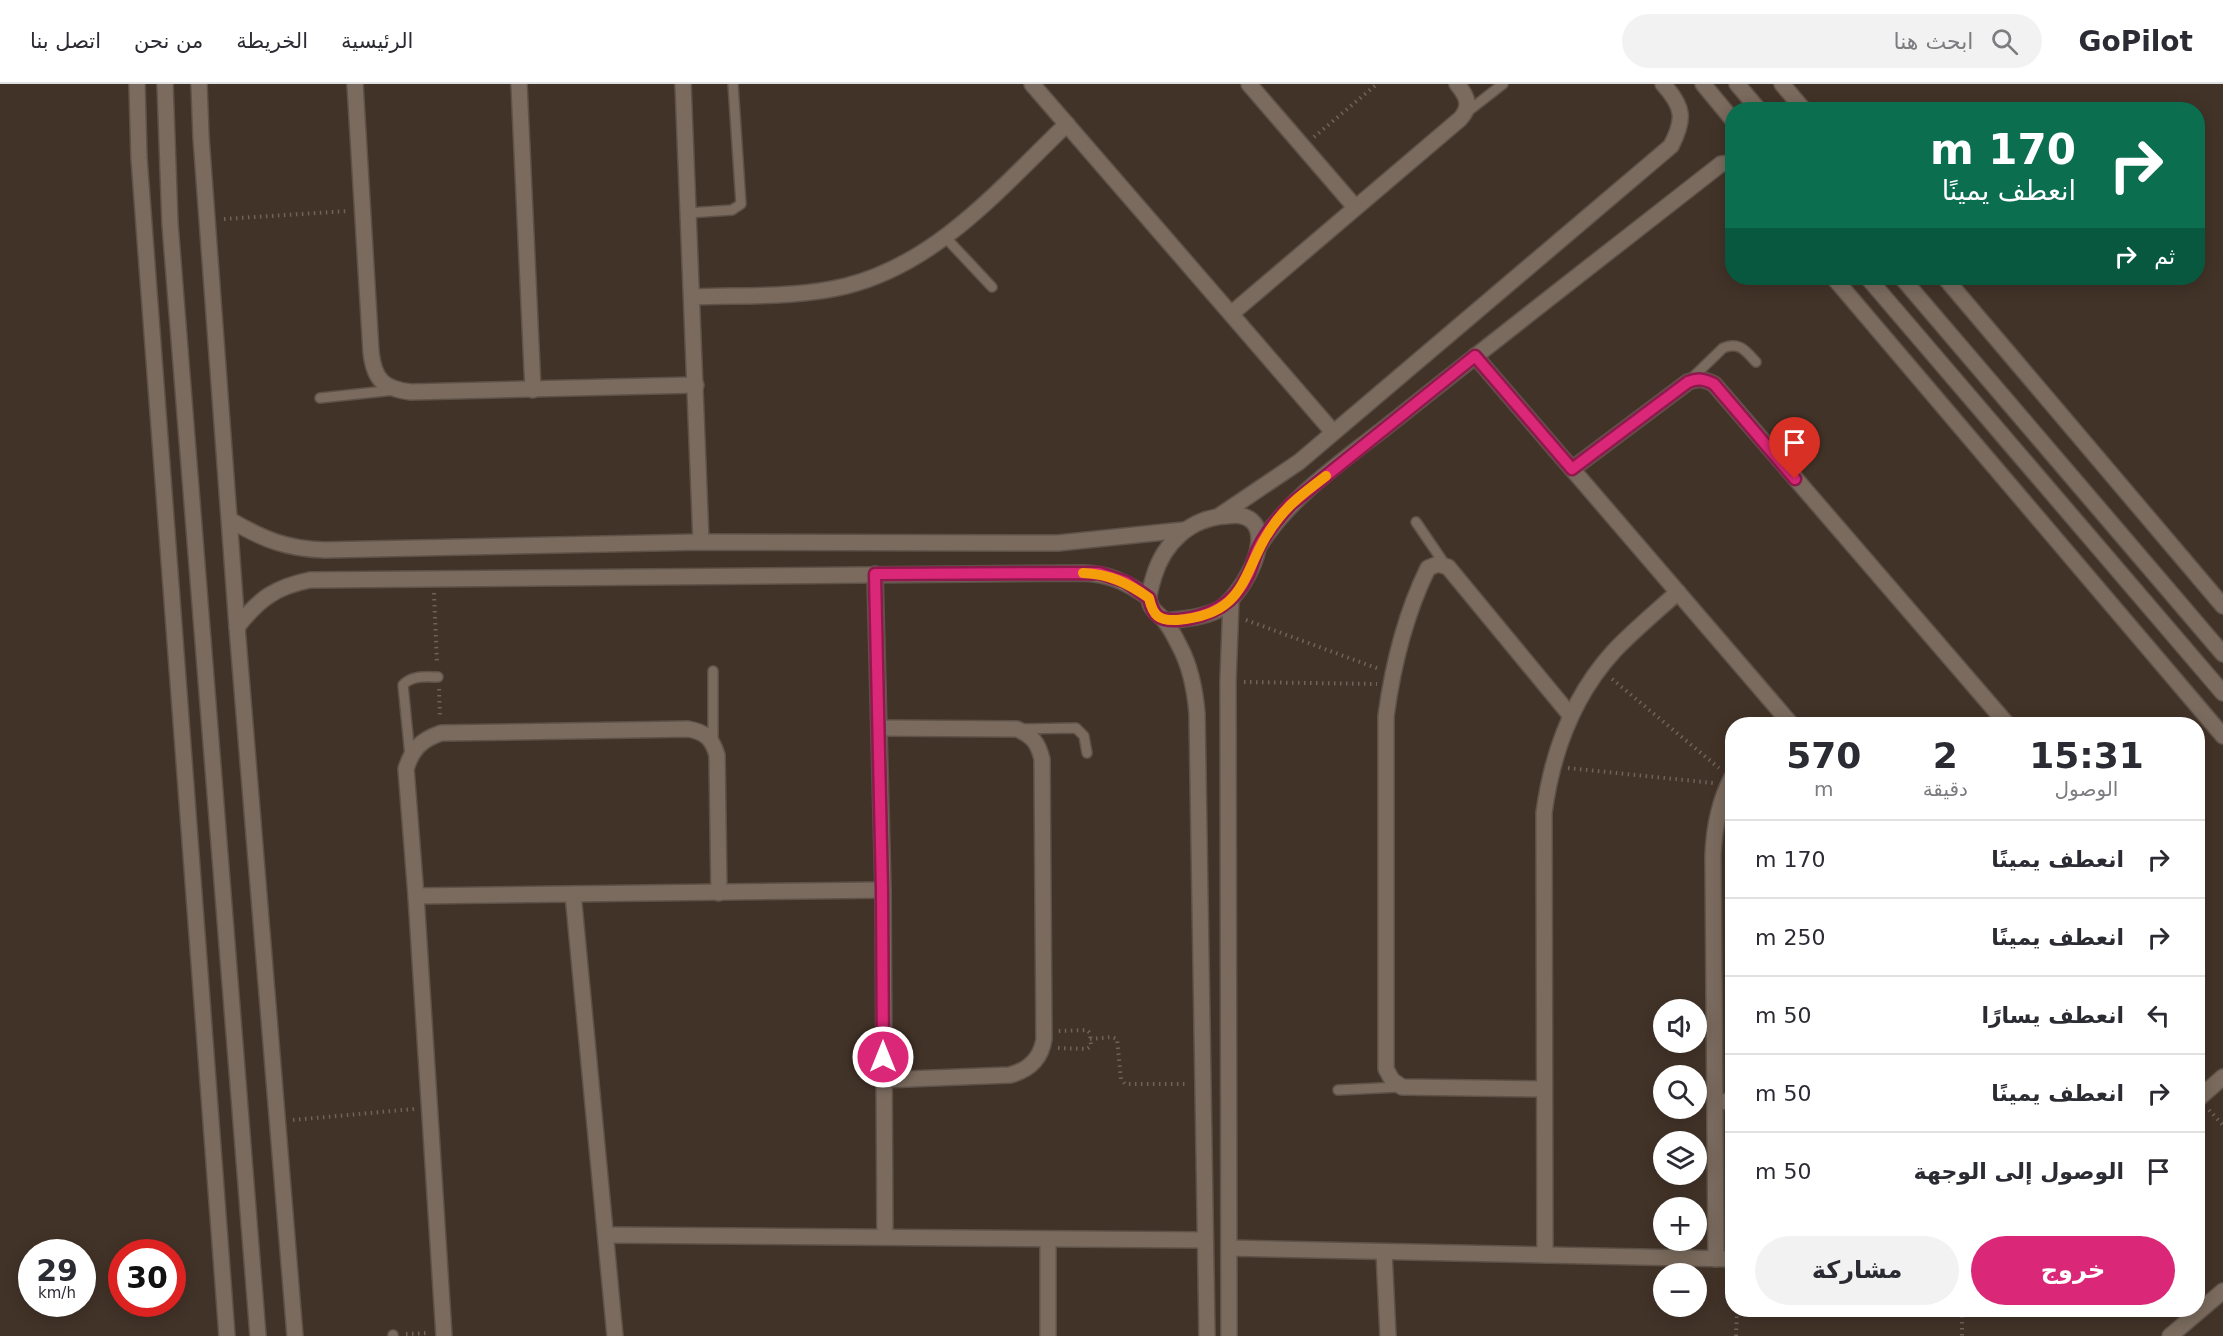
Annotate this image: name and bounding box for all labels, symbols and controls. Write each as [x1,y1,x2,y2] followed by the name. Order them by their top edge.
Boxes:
[1622,14,2042,68] search box
[1988,25,2021,58] icon: search
[2078,25,2193,58] text: GoPilot
[30,29,101,53] text: اتصل بنا
[134,29,203,53] text: من نحن
[236,29,308,53] text: الخريطة
[341,29,413,53] text: الرئيسية
[1893,29,1973,54] text: ابحث هنا
[1930,125,2076,174] text: 170 m
[2097,126,2175,204] icon: right
[1942,175,2076,206] text: انعطف يمينًا
[2109,240,2142,273] icon: right
[2154,244,2175,269] text: ثم
[1769,417,1820,479] pin
[1778,426,1811,459] icon: arrive
[1786,735,1861,776] text: 570
[1933,735,1958,776] text: 2
[2029,735,2144,776] text: 15:31
[1814,777,1834,801] text: m
[1923,777,1968,801] text: دقيقة
[2055,777,2118,801] text: الوصول
[2142,843,2175,876] icon: right
[1755,847,1825,872] text: 170 m
[1991,847,2124,872] text: انعطف يمينًا
[2142,921,2175,954] icon: right
[1755,925,1825,950] text: 250 m
[1991,925,2124,950] text: انعطف يمينًا
[1653,999,1707,1317] map controls
[1653,999,1707,1053] button: sound
[2142,999,2175,1032] icon: left
[1755,1003,1811,1028] text: 50 m
[1981,1003,2124,1028] text: انعطف يسارًا
[851,1025,915,1089] position arrow
[1653,1065,1707,1119] button: search
[2142,1077,2175,1110] icon: right
[1755,1081,1811,1106] text: 50 m
[1991,1081,2124,1106] text: انعطف يمينًا
[1653,1131,1707,1185] button: layers
[2142,1155,2175,1188] icon: arrive
[1755,1159,1811,1184] text: 50 m
[1914,1159,2124,1184] text: الوصول إلى الوجهة
[1653,1197,1707,1251] button: +
[1755,1236,1959,1305] button: مشاركة
[1971,1236,2175,1305] button: خروج
[108,1239,186,1317] speed limit sign: 30
[36,1253,78,1288] text: 29
[1653,1263,1707,1317] button: −
[38,1284,76,1302] text: km/h

